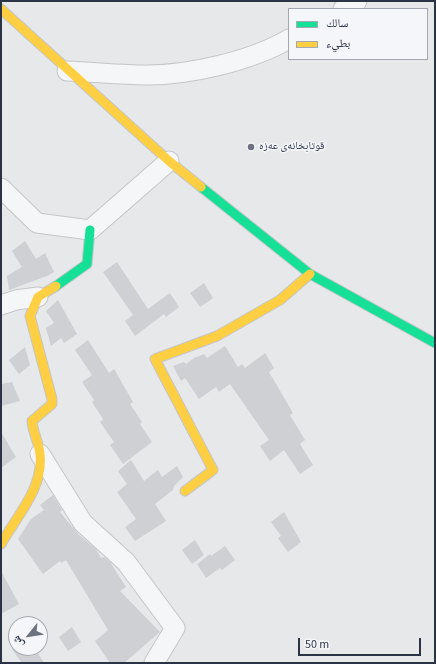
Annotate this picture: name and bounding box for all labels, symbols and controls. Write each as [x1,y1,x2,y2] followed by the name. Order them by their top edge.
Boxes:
[288,8,428,60] legend
[326,15,348,32] text: سالك
[326,35,350,52] text: بطيء
[259,140,325,154] place label: قوتابخانەی عەزە
[246,142,256,152] marker: قوتابخانەی عەزە
[8,616,48,656] north arrow
[300,630,423,656] scale bar
[9,633,27,651] text: ش
[305,636,329,653] text: 50 m

